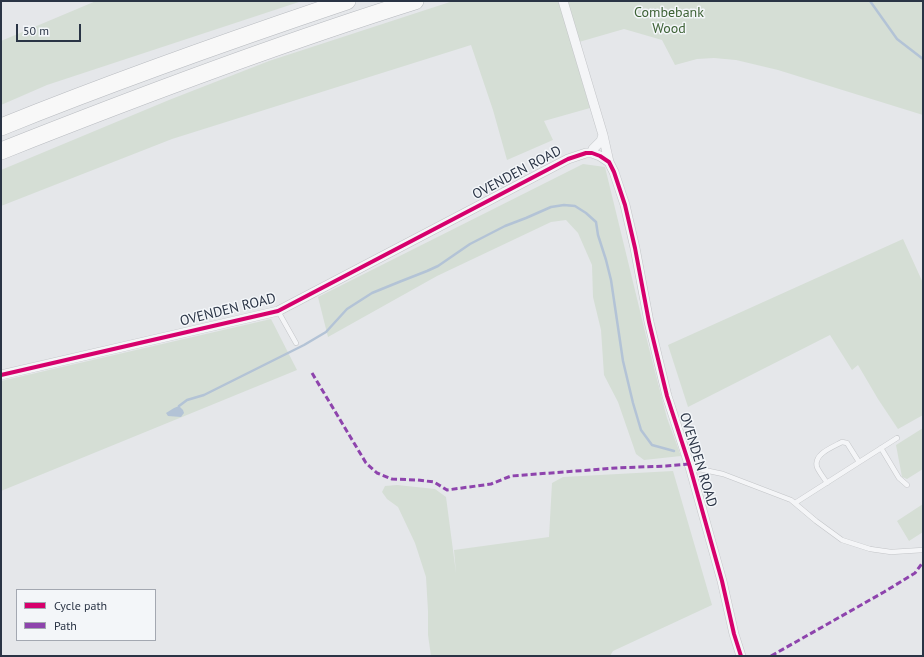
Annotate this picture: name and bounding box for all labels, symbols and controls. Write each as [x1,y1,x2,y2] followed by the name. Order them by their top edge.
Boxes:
[634,5,704,38] park label: Combebank Wood
[18,16,83,42] scale bar
[23,23,49,38] text: 50 m
[470,143,564,203] street label: OVENDEN ROAD
[178,290,278,330] street label: OVENDEN ROAD
[676,411,720,509] street label: OVENDEN ROAD
[16,589,156,641] legend
[54,598,107,613] text: Cycle path
[54,618,77,633] text: Path

